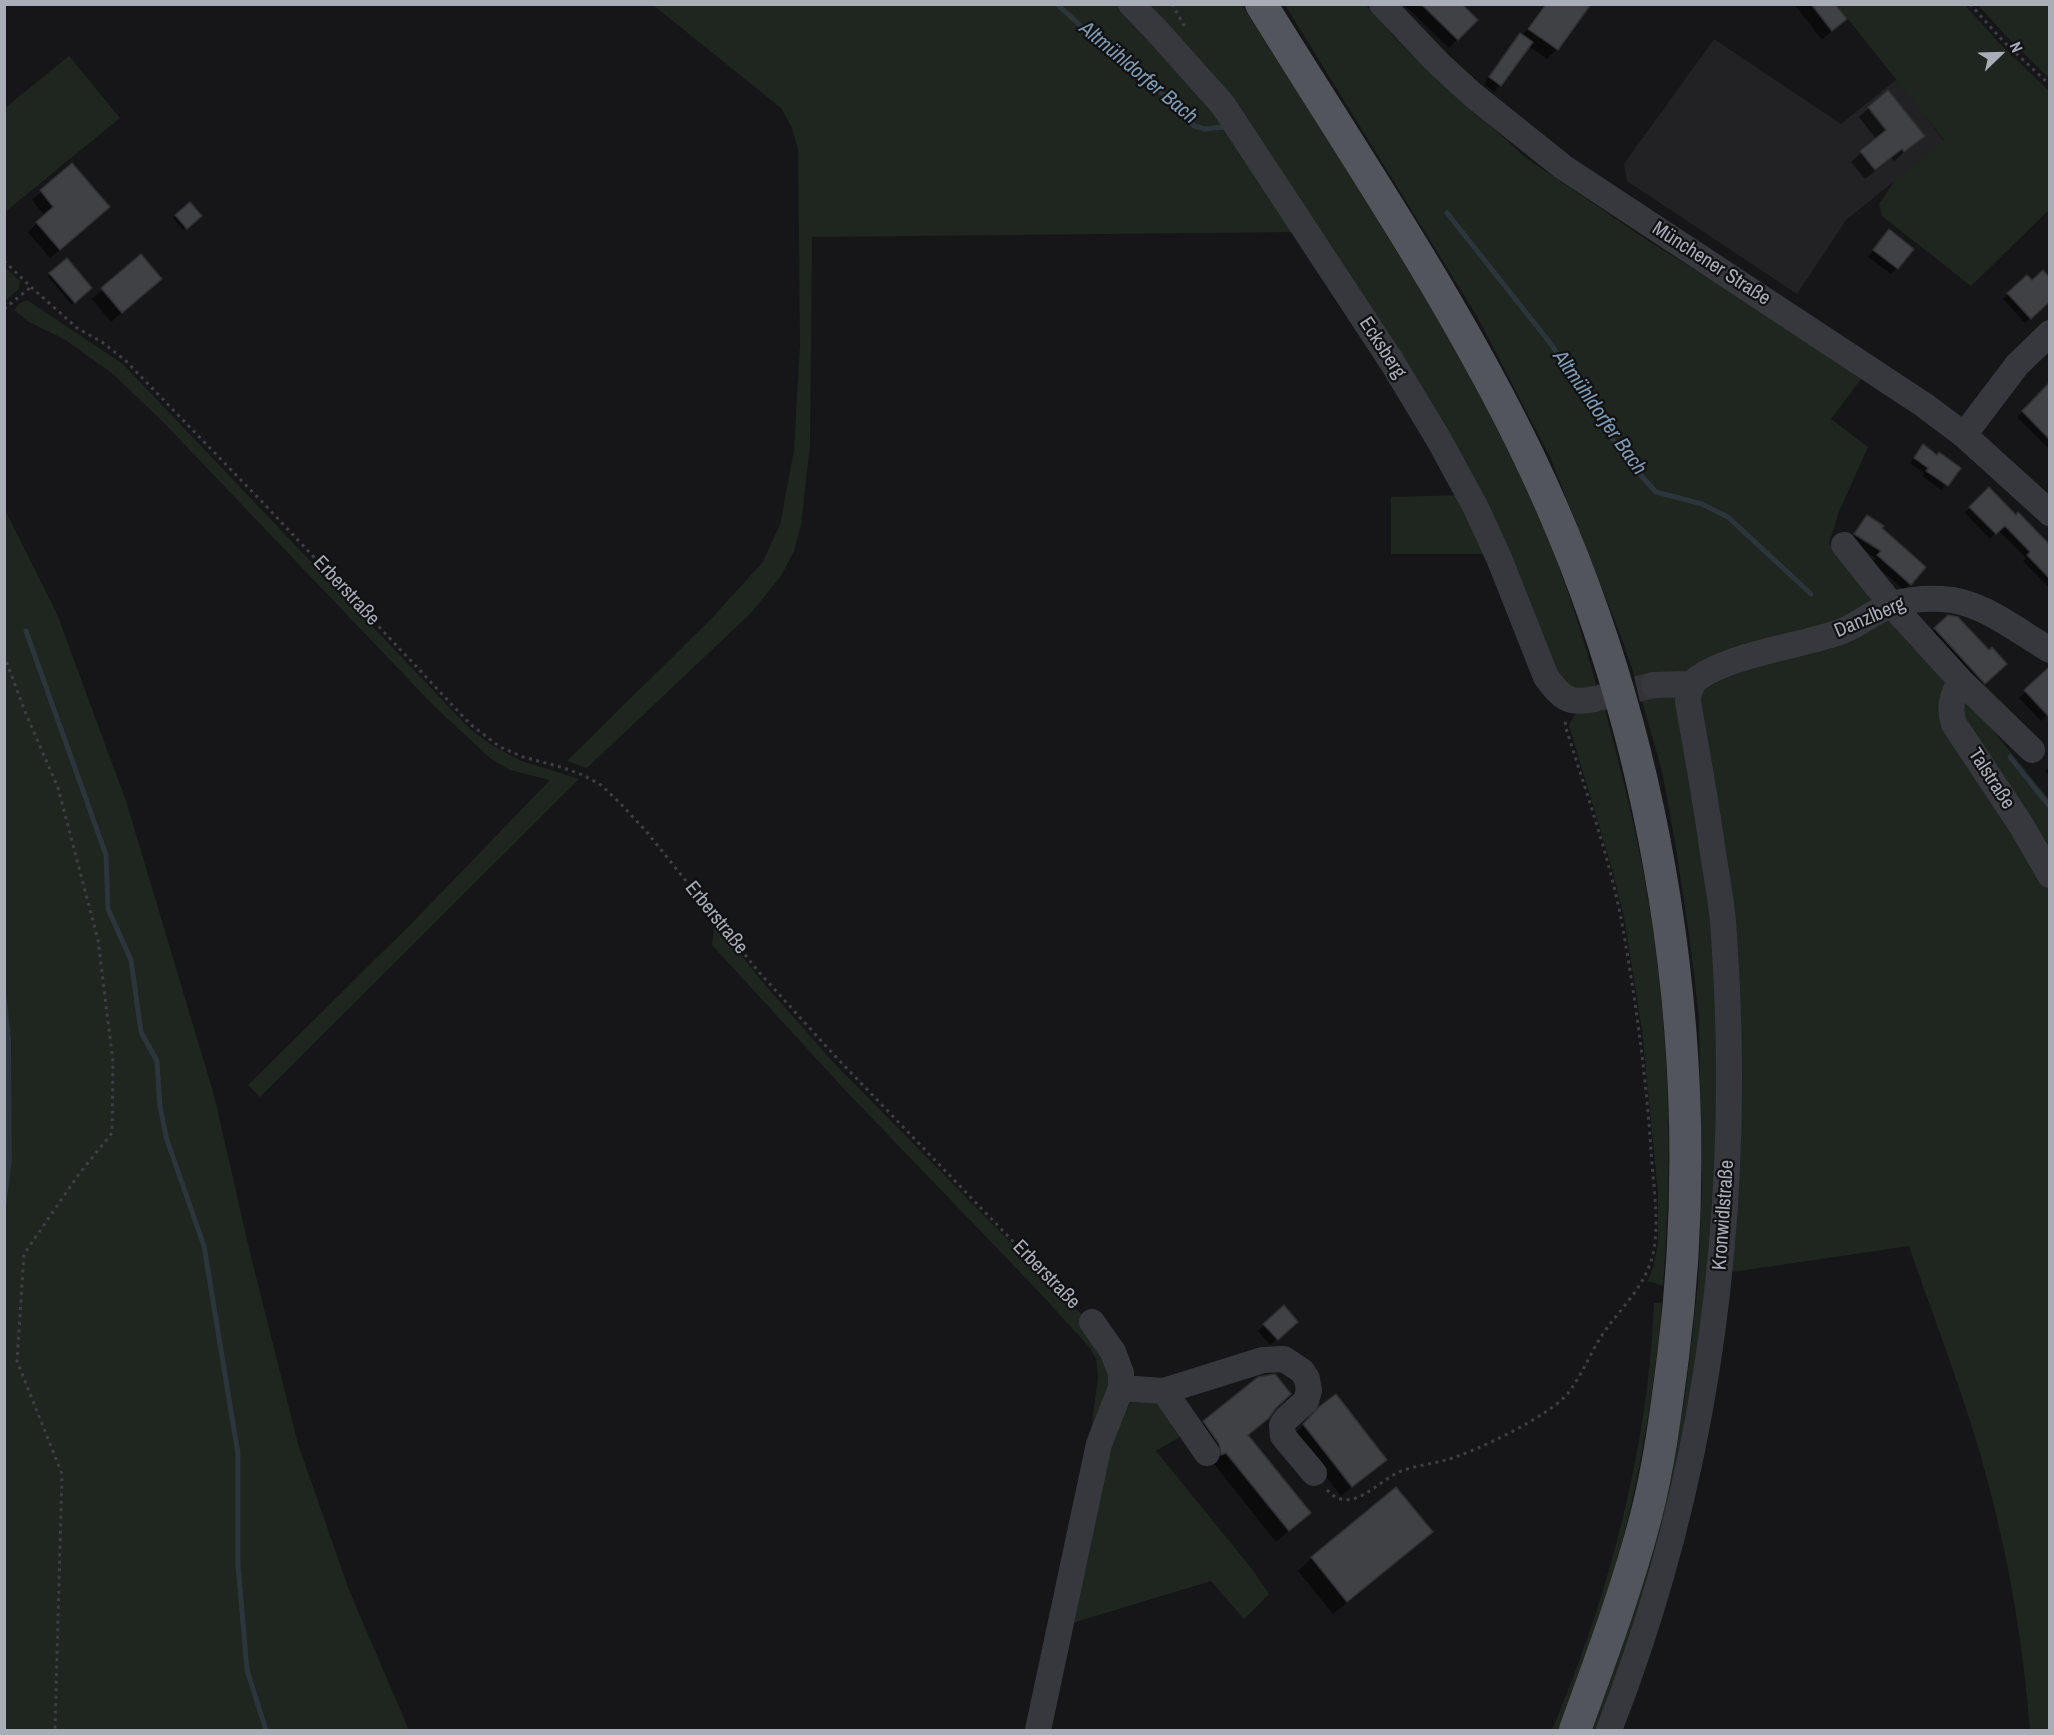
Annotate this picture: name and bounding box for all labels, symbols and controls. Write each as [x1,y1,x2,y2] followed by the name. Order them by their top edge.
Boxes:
[1074,16,1202,130] water label: Altmühldorfer Bach
[1970,24,2030,84] north arrow
[2005,38,2029,56] text: N
[1648,217,1774,311] street label: Münchener Straße
[1353,313,1411,383] street label: Ecksberg
[1547,346,1651,480] water label: Altmühldorfer Bach
[308,551,384,631] street label: Erberstraße
[1831,592,1909,644] street label: Danzlberg
[1962,744,2020,814] street label: Talstraße
[679,877,753,959] street label: Erberstraße
[1708,1159,1740,1271] street label: Kronwidlstraße
[1007,1236,1085,1314] street label: Erberstraße

